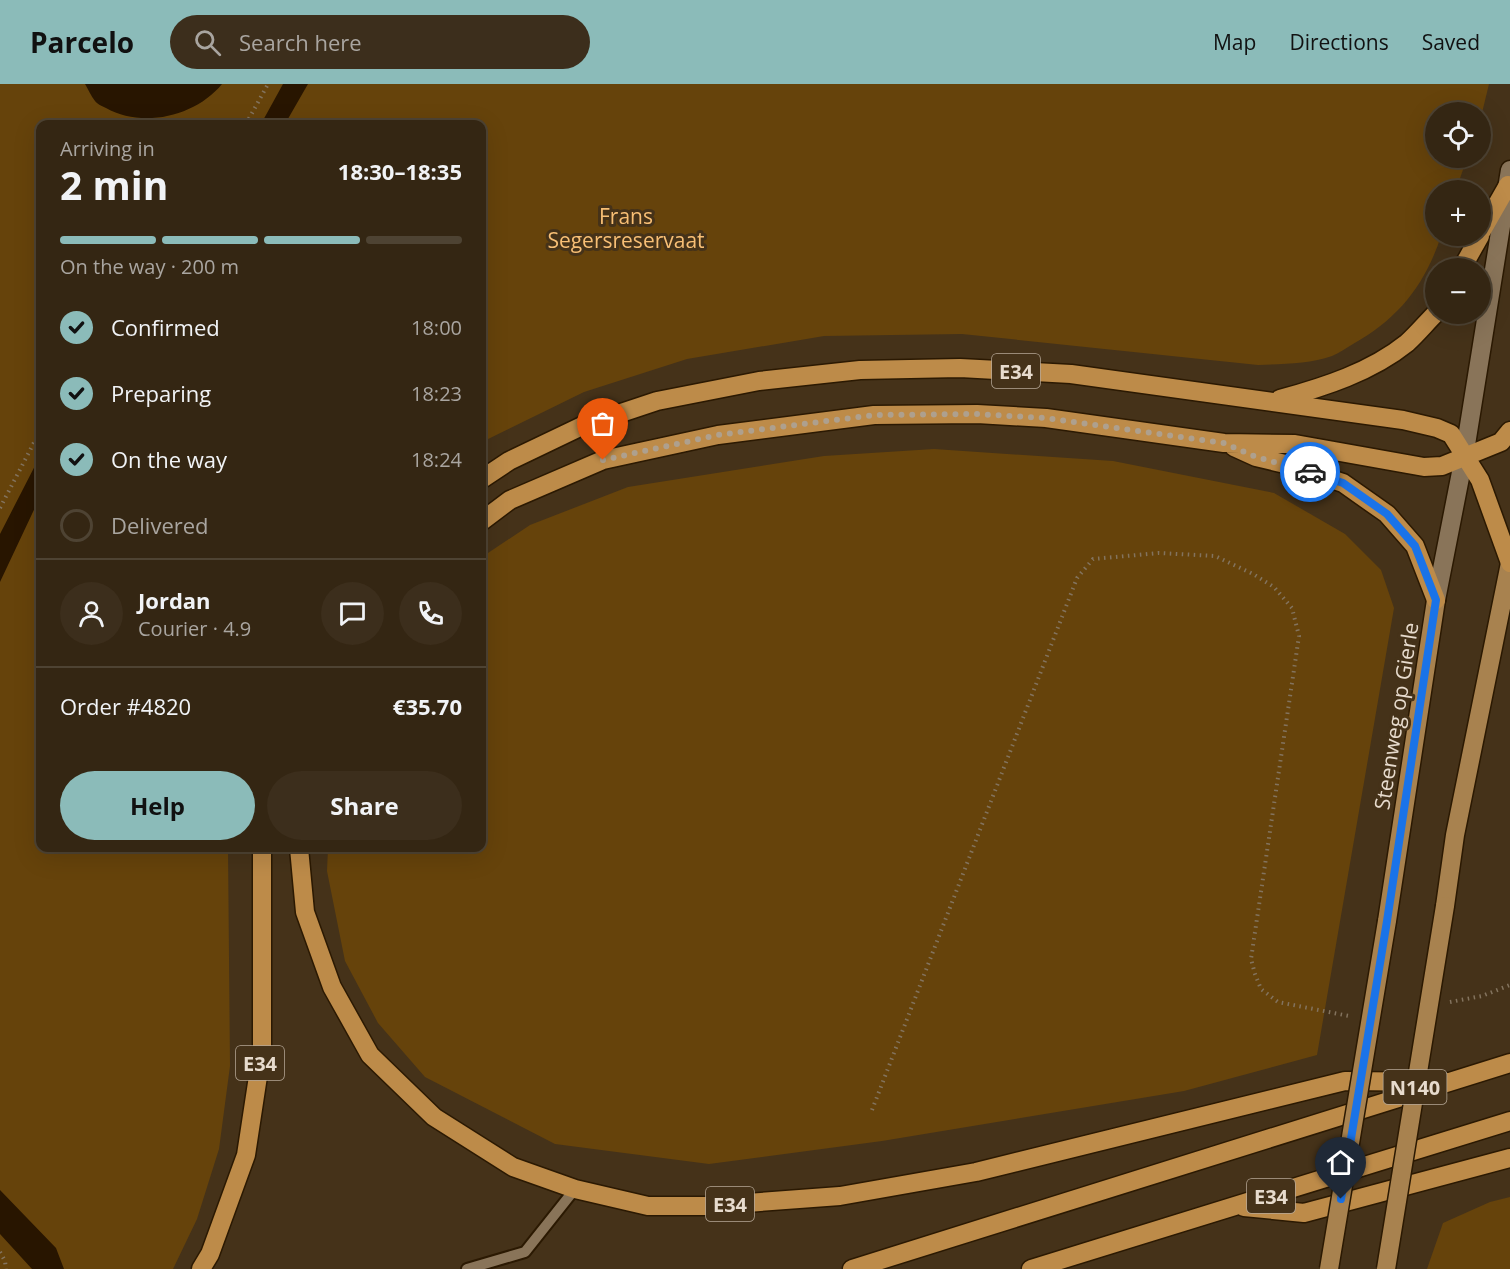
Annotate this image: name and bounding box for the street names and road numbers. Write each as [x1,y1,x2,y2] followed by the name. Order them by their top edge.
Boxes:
[992,354,1040,388] road number: E34
[1367,620,1425,812] street label: Steenweg op Gierle
[236,1046,284,1080] road number: E34
[1384,1070,1446,1104] road number: N140
[1247,1179,1295,1213] road number: E34
[706,1187,754,1221] road number: E34

